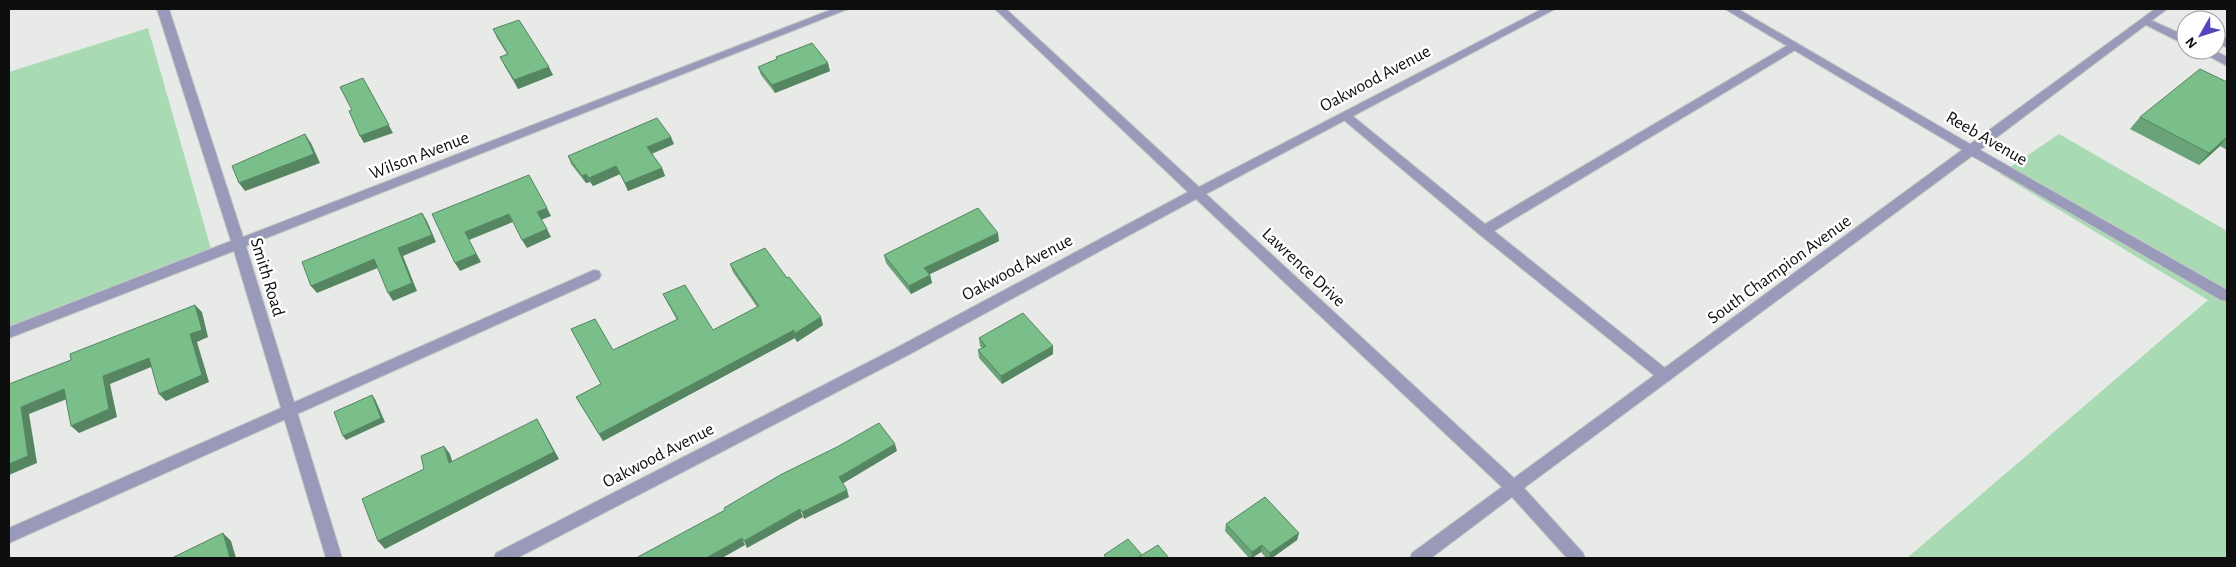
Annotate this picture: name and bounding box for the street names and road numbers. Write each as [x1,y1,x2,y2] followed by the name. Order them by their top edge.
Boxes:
[1317,42,1434,116] street label: Oakwood Avenue
[1943,108,2030,169] street label: Reeb Avenue
[367,129,472,183] street label: Wilson Avenue
[1705,212,1855,328] street label: South Champion Avenue
[1258,225,1348,311] street label: Lawrence Drive
[959,231,1076,305] street label: Oakwood Avenue
[247,236,287,319] street label: Smith Road
[600,420,717,492] street label: Oakwood Avenue

